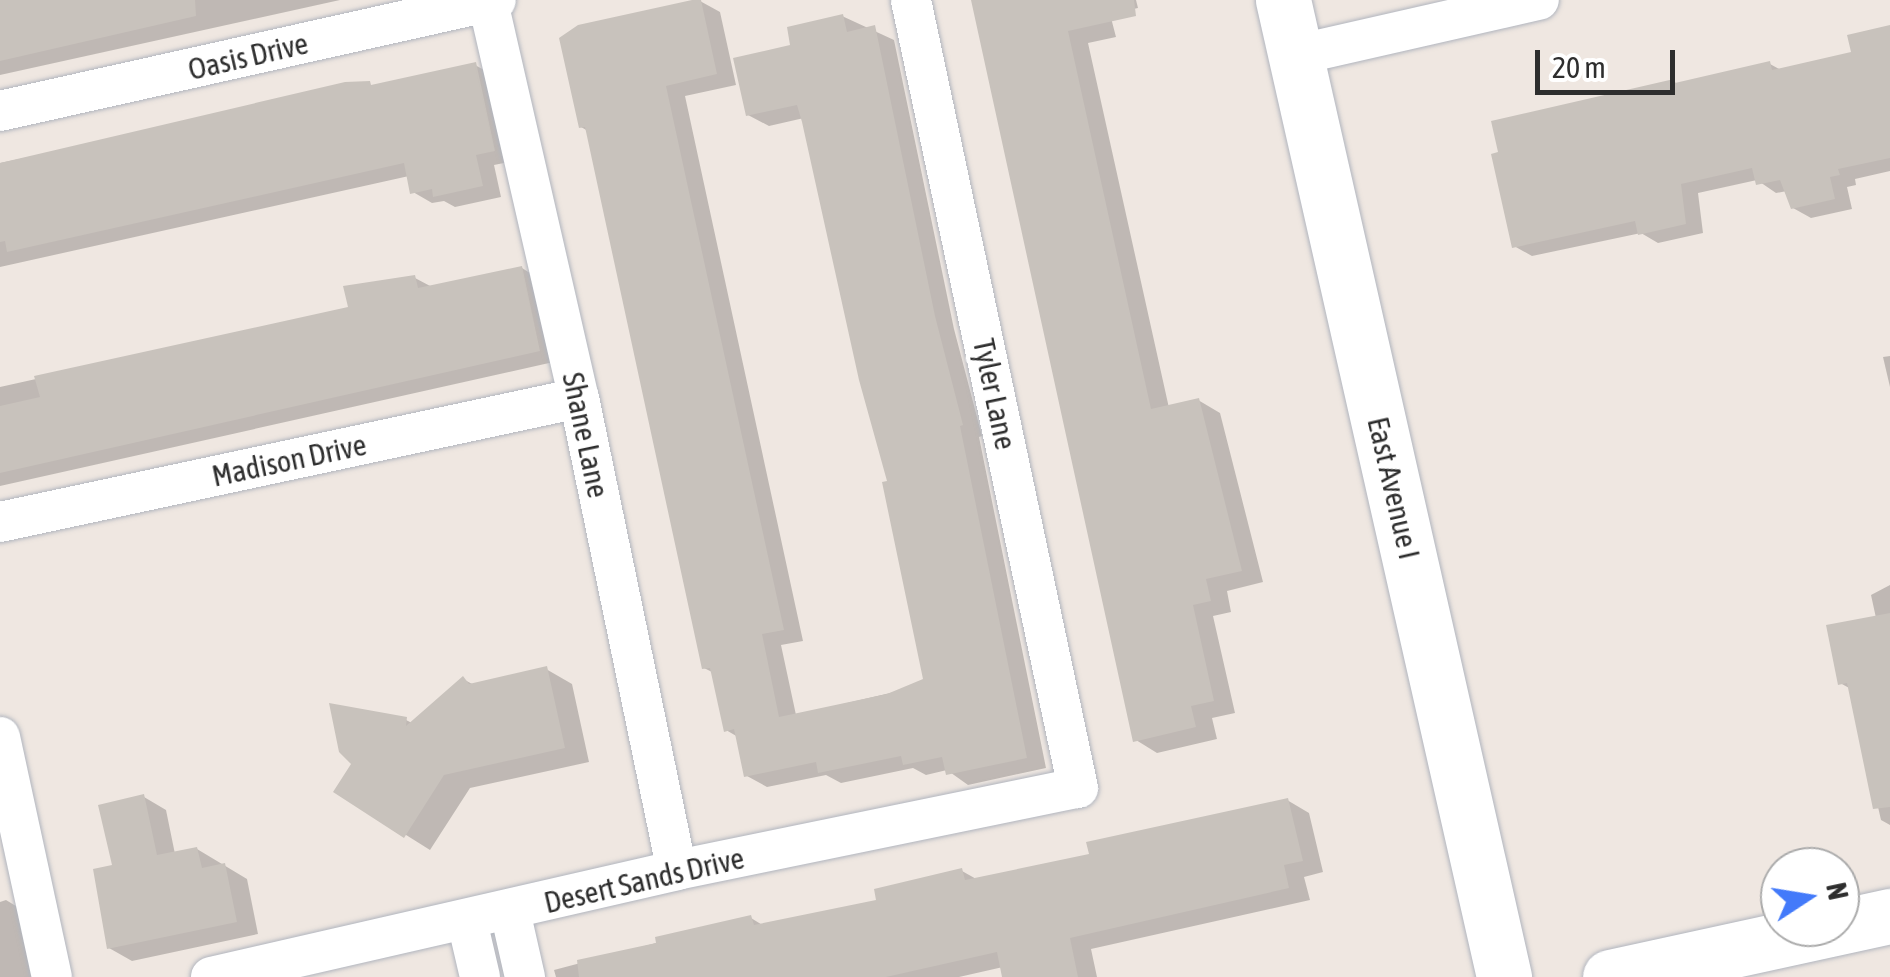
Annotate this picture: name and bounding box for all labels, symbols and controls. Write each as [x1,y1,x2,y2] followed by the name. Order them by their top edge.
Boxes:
[185,25,311,87] street label: Oasis Drive
[1540,30,1680,92] scale bar
[1552,50,1606,84] text: 20 m
[966,335,1024,453] street label: Tyler Lane
[555,369,617,501] street label: Shane Lane
[1360,413,1428,563] street label: East Avenue I
[209,426,369,494] street label: Madison Drive
[540,839,748,921] street label: Desert Sands Drive
[1760,847,1860,947] north arrow
[1820,880,1855,903] text: N

